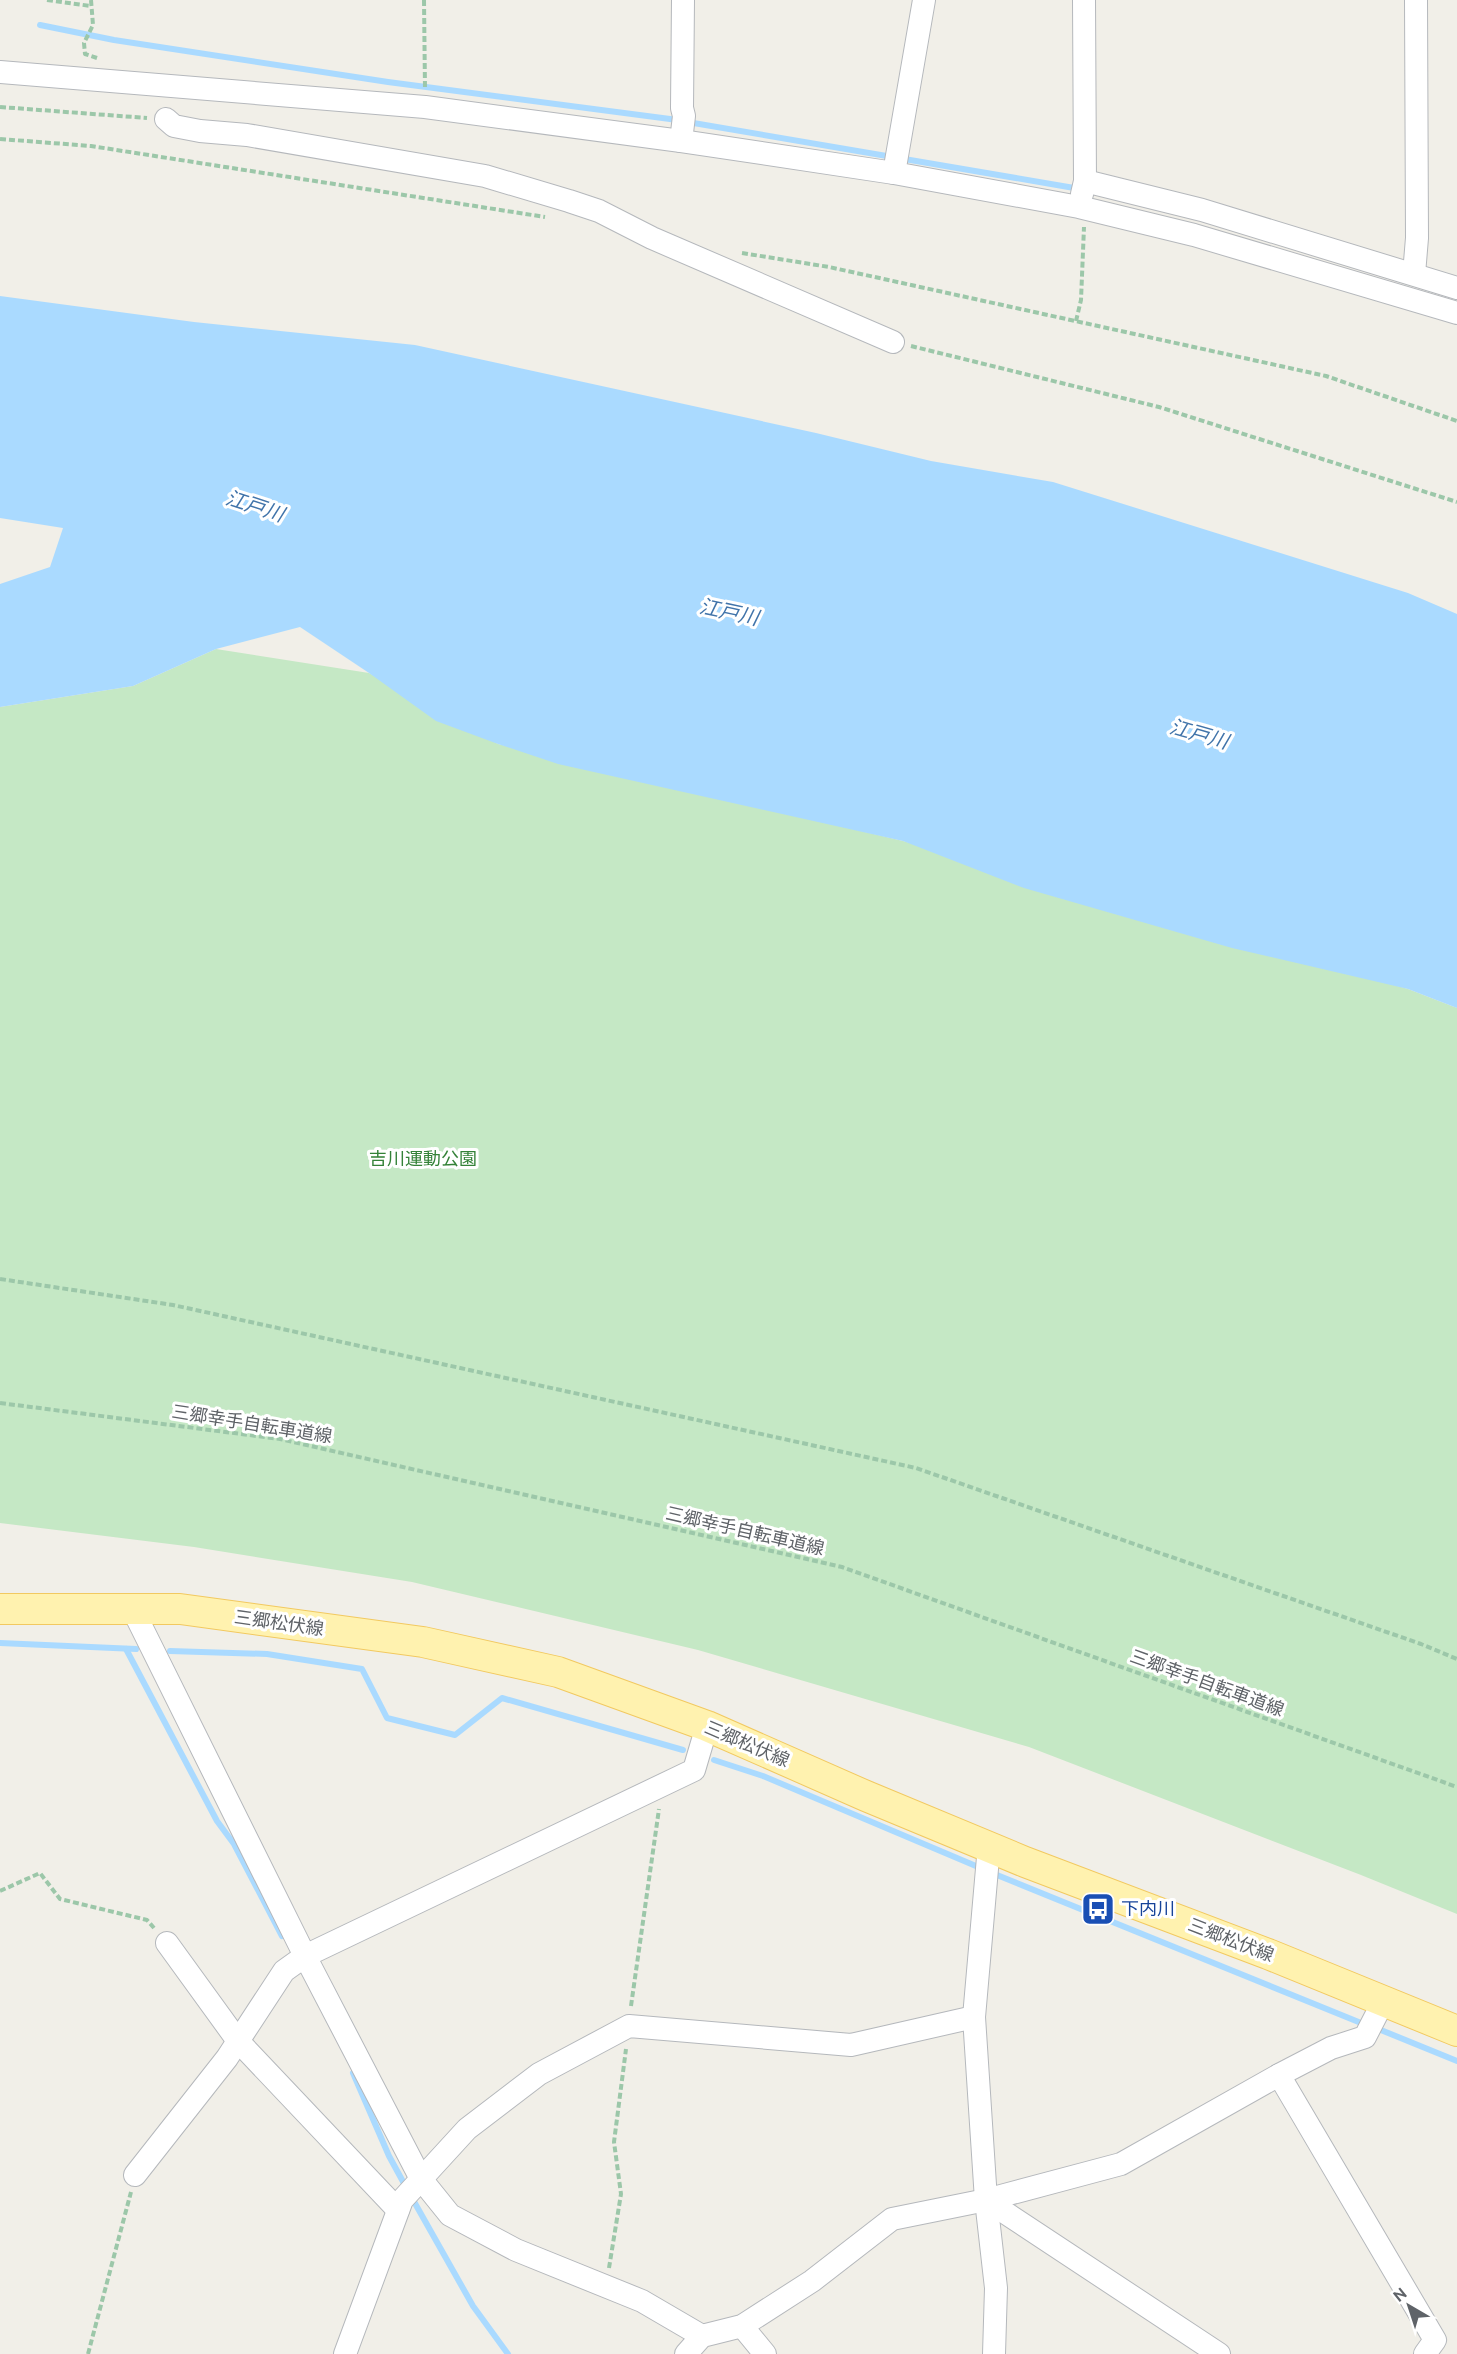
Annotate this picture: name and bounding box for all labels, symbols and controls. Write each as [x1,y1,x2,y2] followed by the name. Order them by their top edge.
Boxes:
[223,485,289,526] water label: 江戸川
[697,594,763,629] water label: 江戸川
[1167,714,1233,753] water label: 江戸川
[369,1148,477,1168] park label: 吉川運動公園
[171,1400,334,1446] street label: 三郷幸手自転車道線
[664,1502,826,1558] street label: 三郷幸手自転車道線
[233,1606,325,1638] street label: 三郷松伏線
[1128,1645,1287,1719] street label: 三郷幸手自転車道線
[702,1716,793,1770] street label: 三郷松伏線
[1080,1891,1116,1927] bus stop icon: 下内川
[1121,1898,1175,1918] place label: 下内川
[1186,1914,1277,1965] street label: 三郷松伏線
[1379,2276,1439,2336] north arrow
[1389,2284,1410,2305] text: N

